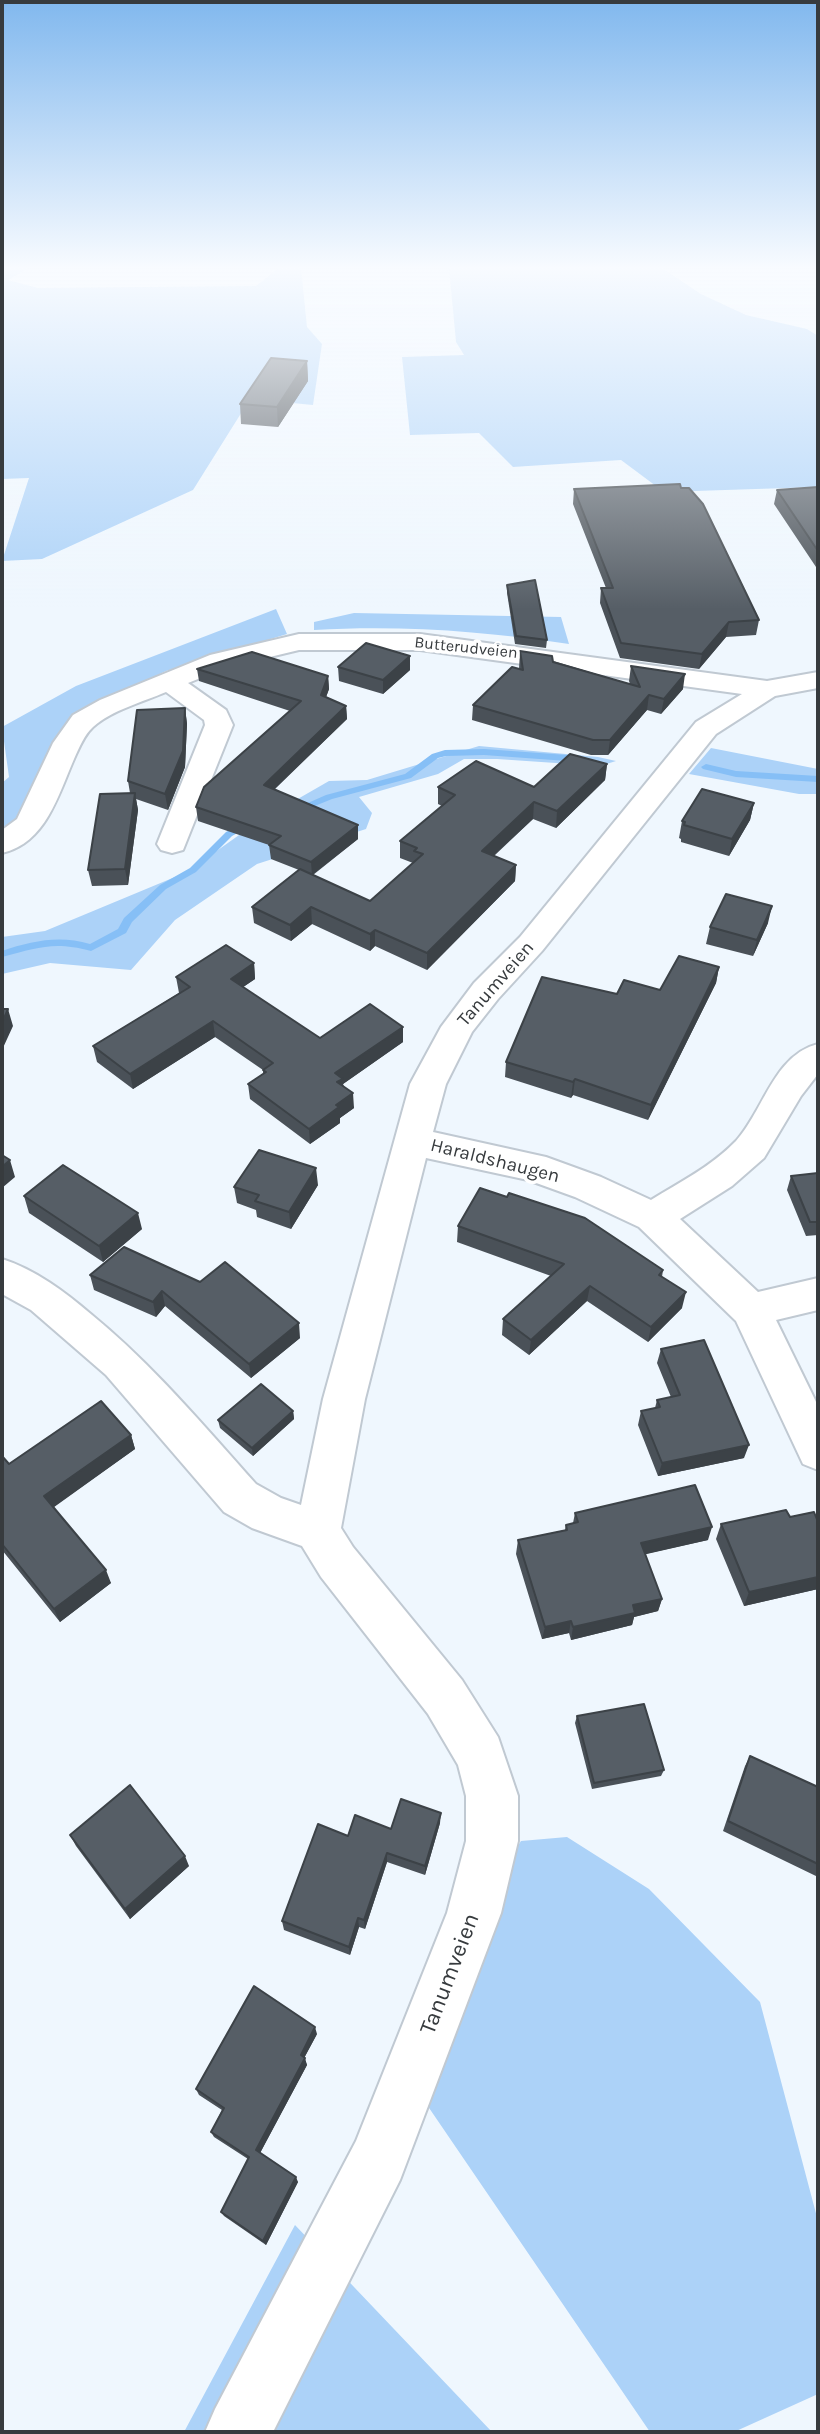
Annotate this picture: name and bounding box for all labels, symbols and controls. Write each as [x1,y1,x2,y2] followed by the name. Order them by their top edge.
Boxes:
[413,633,519,663] street label: Butterudveien
[453,937,539,1031] street label: Tanumveien
[428,1134,562,1188] street label: Haraldshaugen
[414,1910,486,2038] street label: Tanumveien

